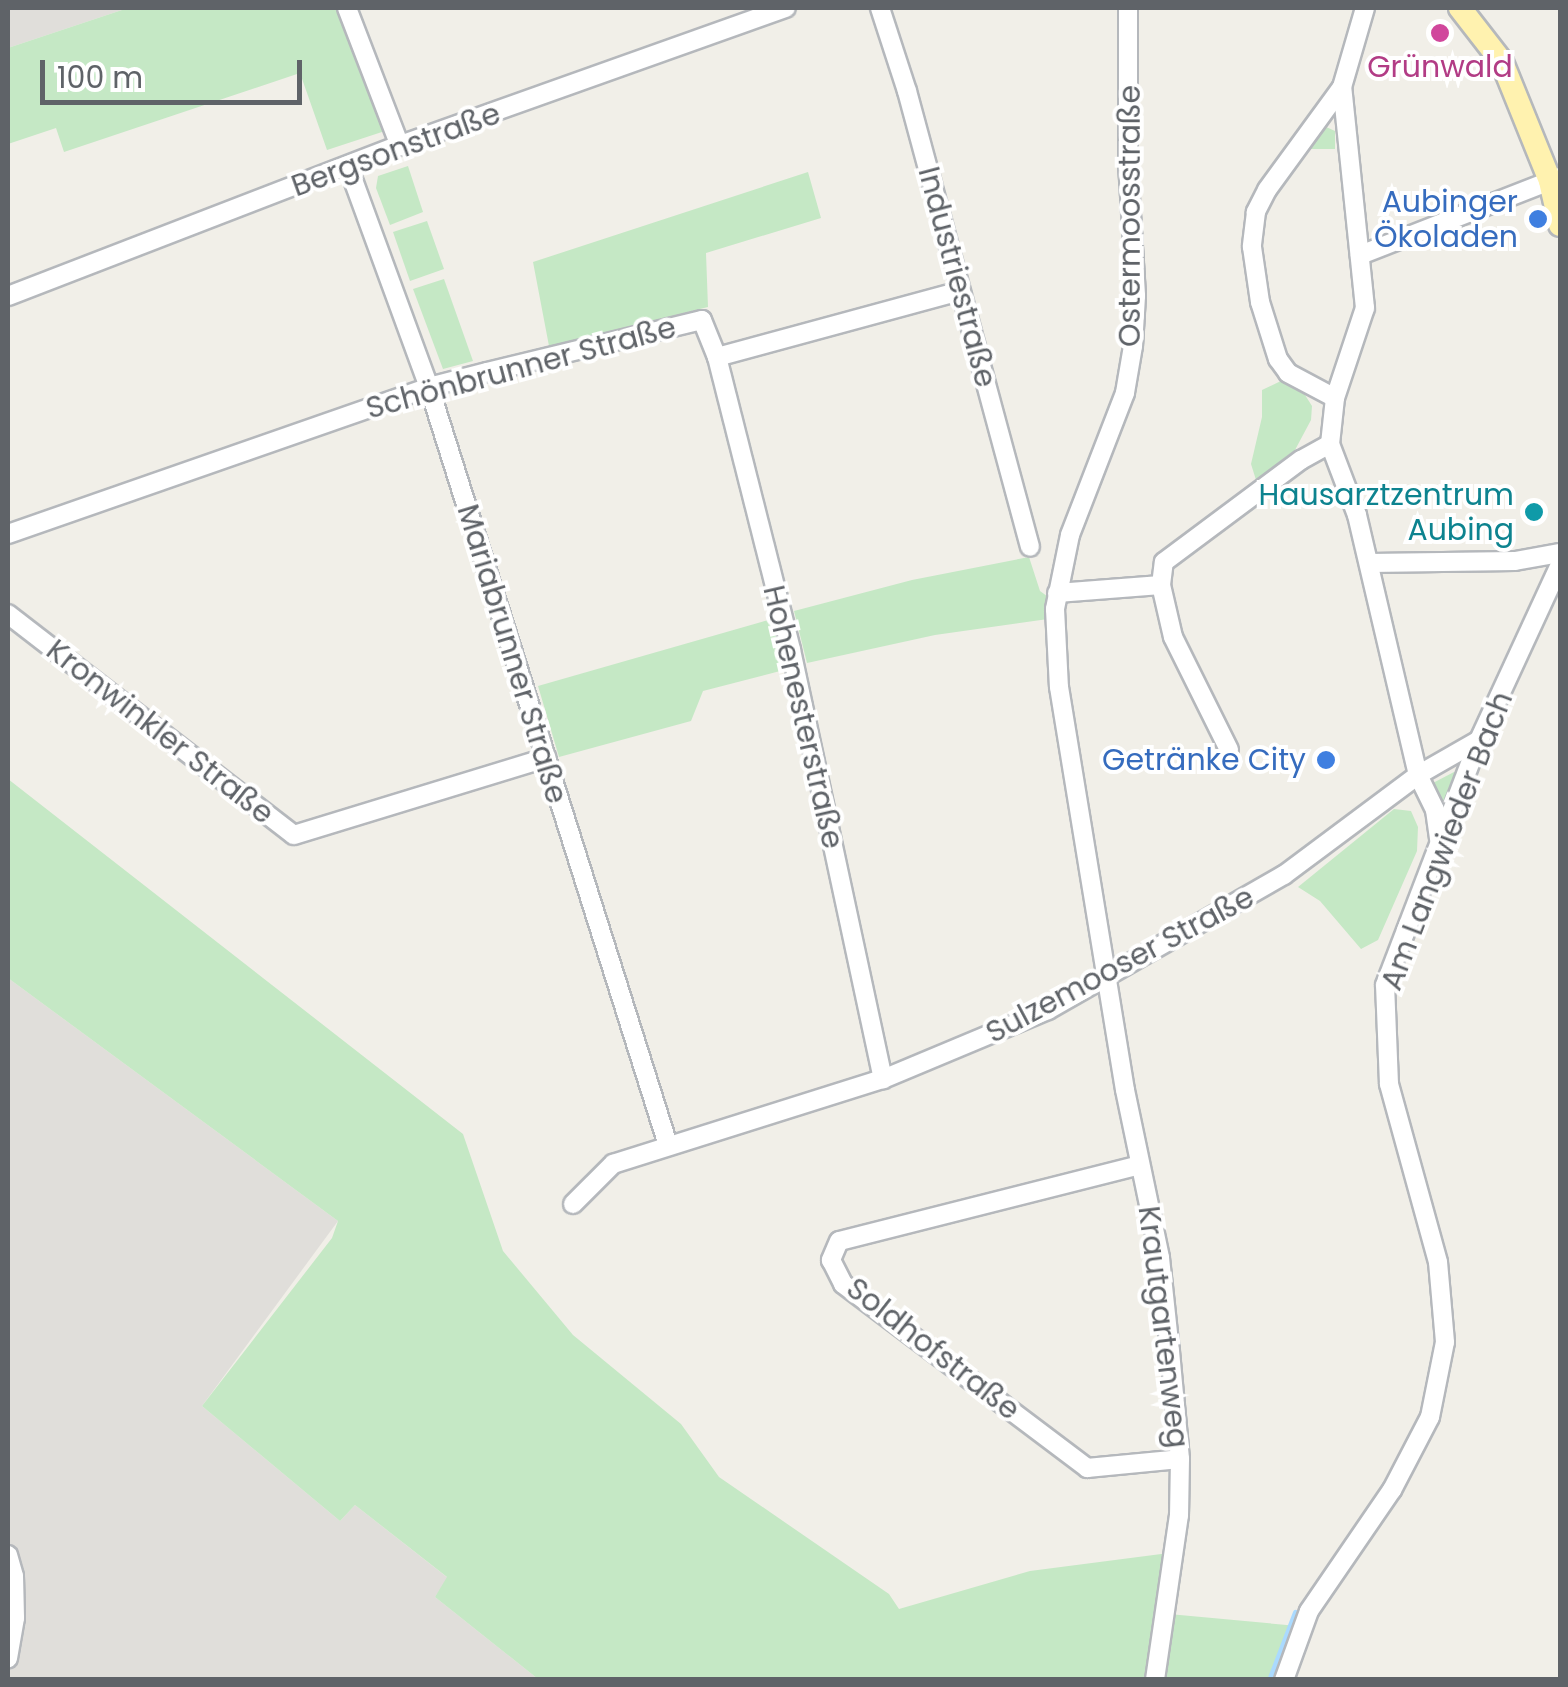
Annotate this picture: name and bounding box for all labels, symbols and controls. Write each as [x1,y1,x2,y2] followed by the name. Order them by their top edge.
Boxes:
[1429,22,1451,44] marker: Grünwald
[45,40,308,102] scale bar
[1367,49,1513,85] place label: Grünwald
[57,56,143,99] text: 100 m
[1112,85,1148,347] street label: Ostermoosstraße
[287,96,505,204] street label: Bergsonstraße
[910,163,1004,391] street label: Industriestraße
[1374,184,1518,254] place label: Aubinger Ökoladen
[1527,208,1549,230] marker: Aubinger Ökoladen
[362,309,680,427] street label: Schönbrunner Straße
[1258,477,1514,548] place label: Hausarztzentrum Aubing
[449,500,575,808] street label: Mariabrunner Straße
[1523,501,1545,523] marker: Hausarztzentrum Aubing
[755,582,851,852] street label: Hohenesterstraße
[39,632,281,832] street label: Kronwinkler Straße
[1373,687,1521,995] street label: Am Langwieder Bach
[1102,742,1306,778] place label: Getränke City
[1315,749,1337,771] marker: Getränke City
[980,879,1260,1051] street label: Sulzemooser Straße
[1130,1204,1196,1450] street label: Krautgartenweg
[839,1270,1027,1428] street label: Soldhofstraße

